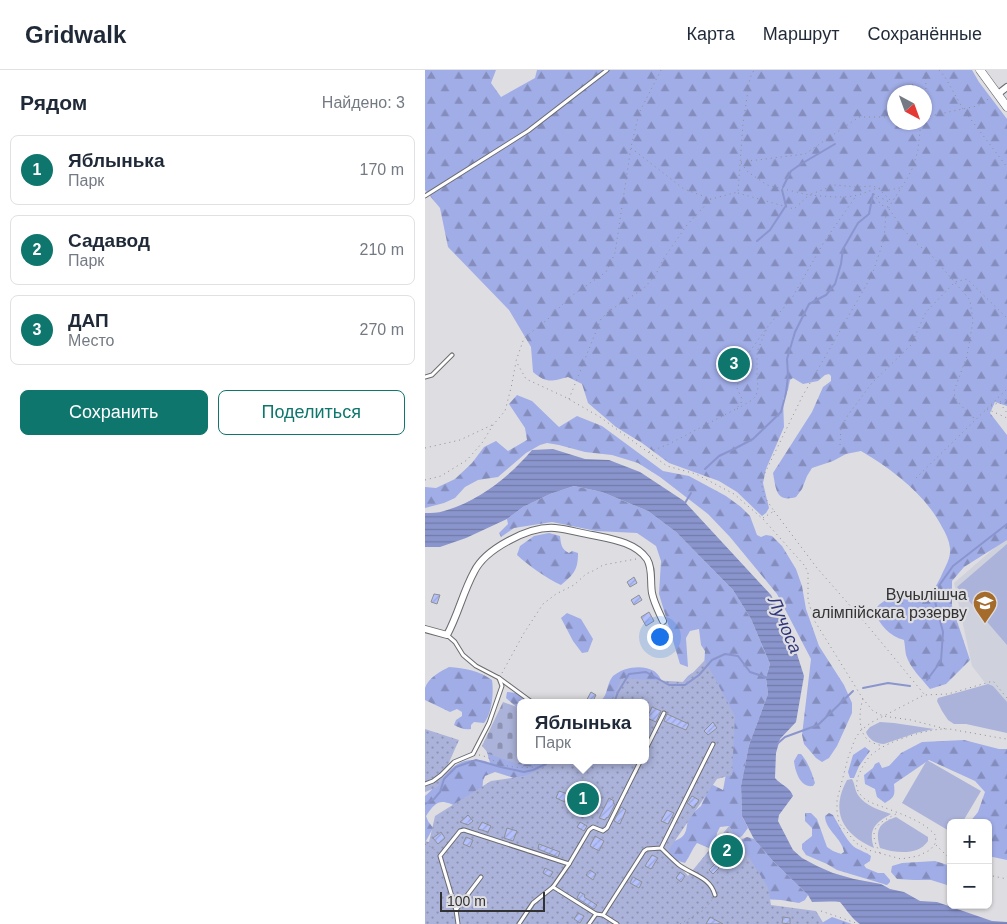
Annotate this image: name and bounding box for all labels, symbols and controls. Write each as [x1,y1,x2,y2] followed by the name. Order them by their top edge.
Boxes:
[25,21,126,48] text: Gridwalk
[687,24,735,44] text: Карта
[763,24,839,44] text: Маршрут
[867,24,982,44] text: Сохранённые
[887,85,932,130] north arrow
[20,91,87,114] text: Рядом
[322,94,405,111] text: Найдено: 3
[68,150,164,171] text: Яблынька
[33,161,41,178] text: 1
[360,161,404,178] text: 170 m
[68,172,104,189] text: Парк
[68,230,150,251] text: Садавод
[33,241,41,258] text: 2
[360,241,404,258] text: 210 m
[68,252,104,269] text: Парк
[68,310,109,331] text: ДАП
[33,321,41,338] text: 3
[360,321,404,338] text: 270 m
[68,332,114,349] text: Место
[718,345,750,383] pin: 3
[20,390,208,435] button: Сохранить
[218,390,405,435] button: Поделиться
[812,586,967,621] place label: Вучылішча алімпійскага рэзерву
[972,590,998,624] school or university icon: Вучылішча алімпійскага рэзерву
[764,593,806,656] water label: Лучоса
[647,624,673,650] your location
[517,699,649,764] popup
[535,712,631,733] text: Яблынька
[535,734,571,751] text: Парк
[567,780,599,818] pin: 1
[947,819,992,909] map controls
[947,819,992,864] button: +
[711,832,743,870] pin: 2
[947,864,992,909] button: −
[440,889,545,912] scale bar
[447,893,486,909] text: 100 m

